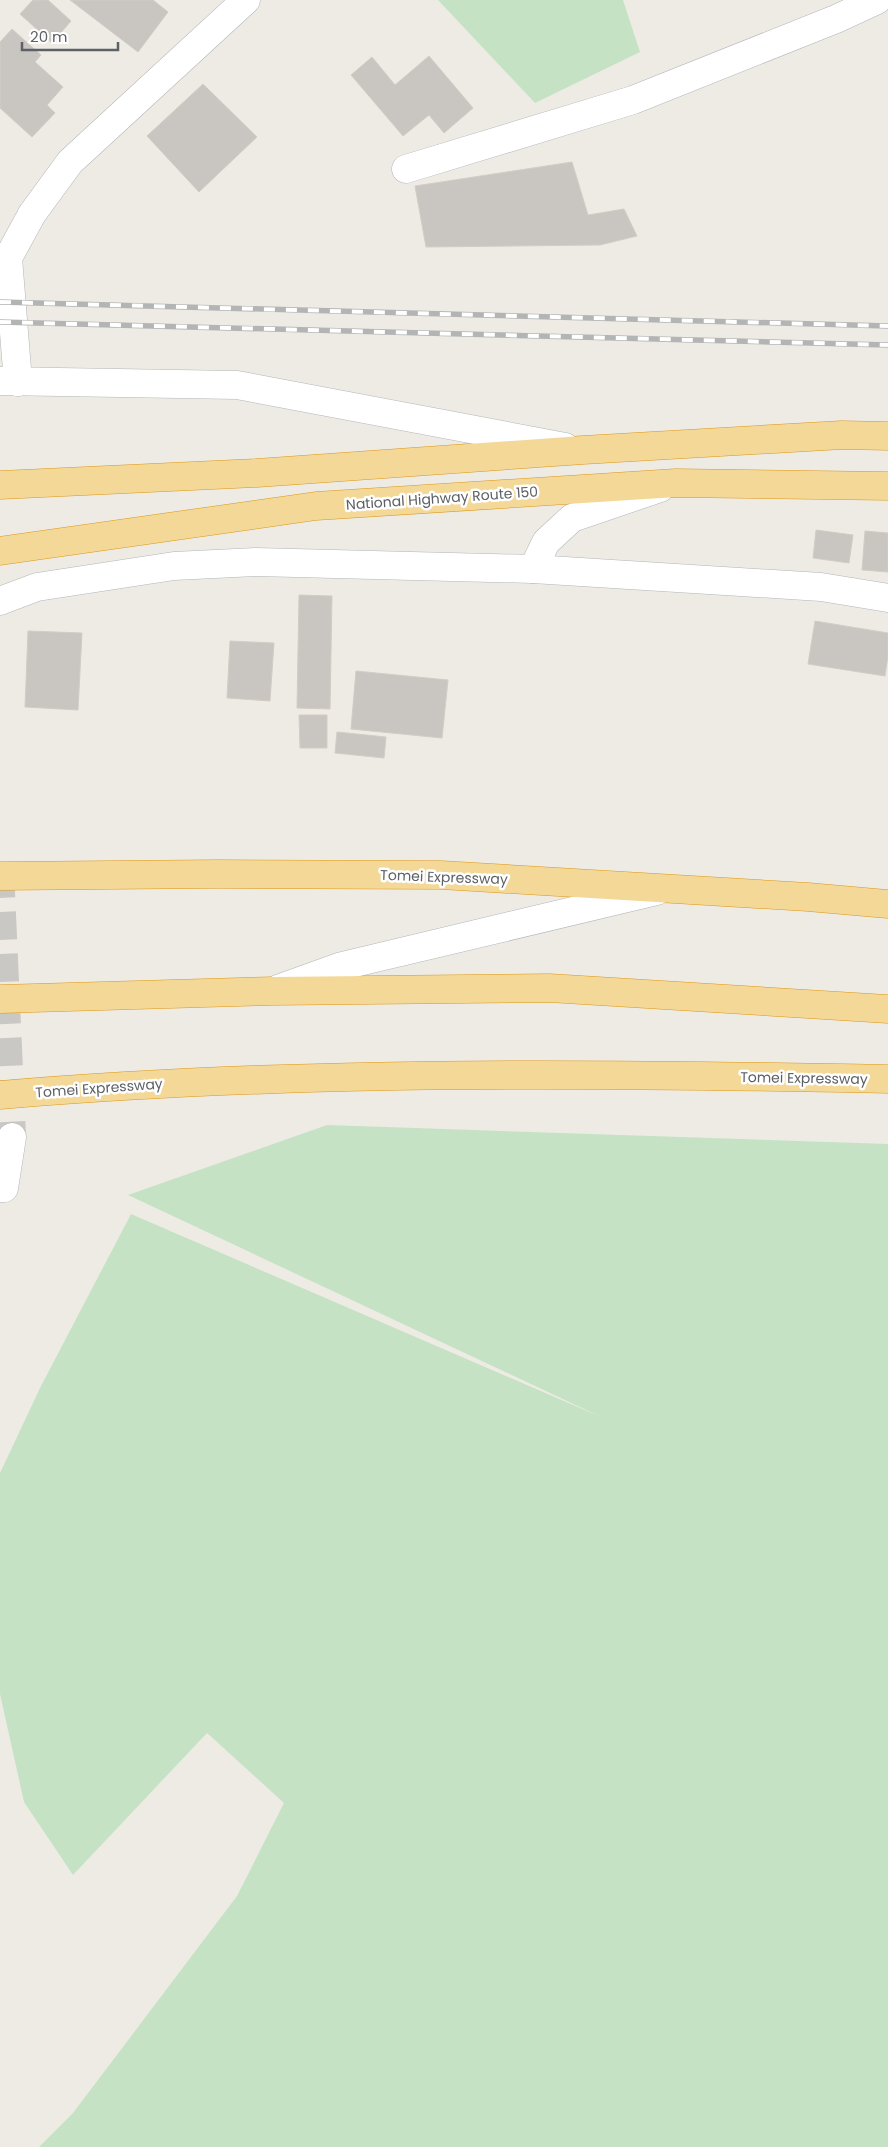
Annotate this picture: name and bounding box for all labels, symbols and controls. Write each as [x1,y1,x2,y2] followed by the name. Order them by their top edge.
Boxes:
[22,20,119,52] scale bar
[30,26,68,47] text: 20 m
[345,481,539,515] street label: National Highway Route 150
[380,865,508,889] street label: Tomei Expressway
[740,1067,868,1089] street label: Tomei Expressway
[35,1074,163,1102] street label: Tomei Expressway

